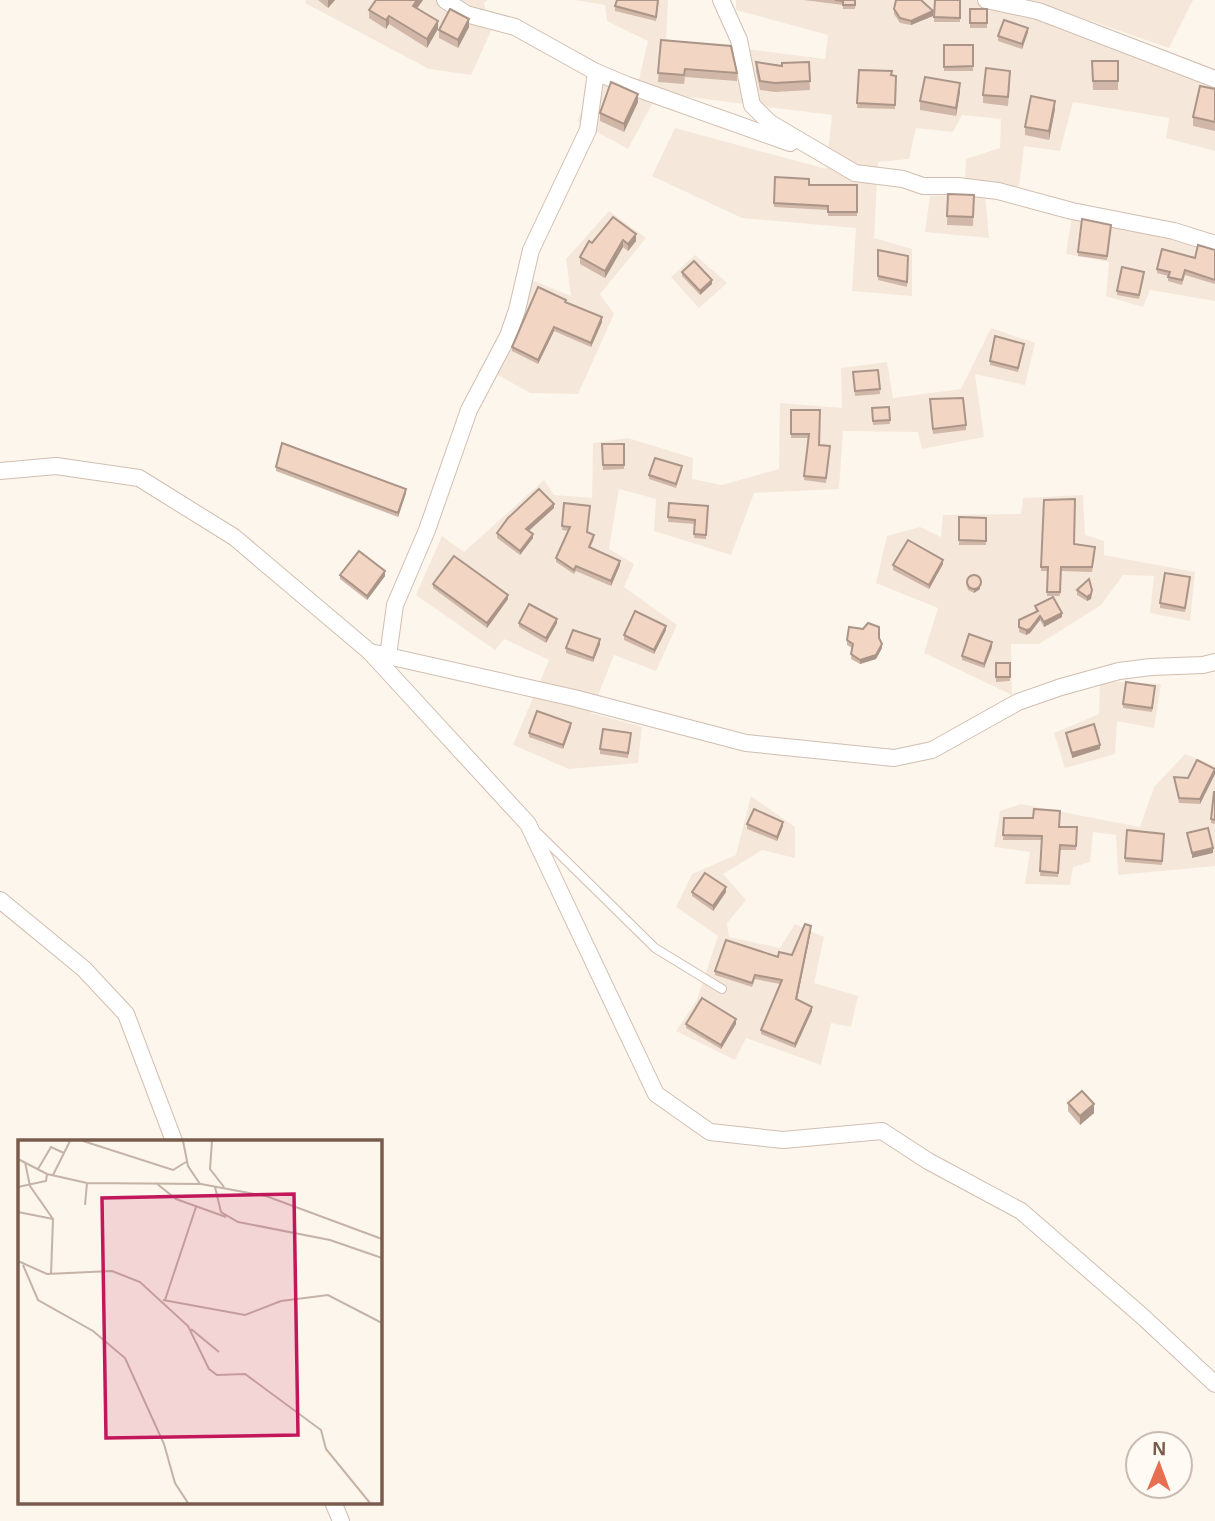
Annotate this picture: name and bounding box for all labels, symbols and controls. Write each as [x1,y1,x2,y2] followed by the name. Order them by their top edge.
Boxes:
[18,1140,382,1504] inset map
[1124,1430,1194,1500] north arrow
[1152,1438,1166,1459] text: N

